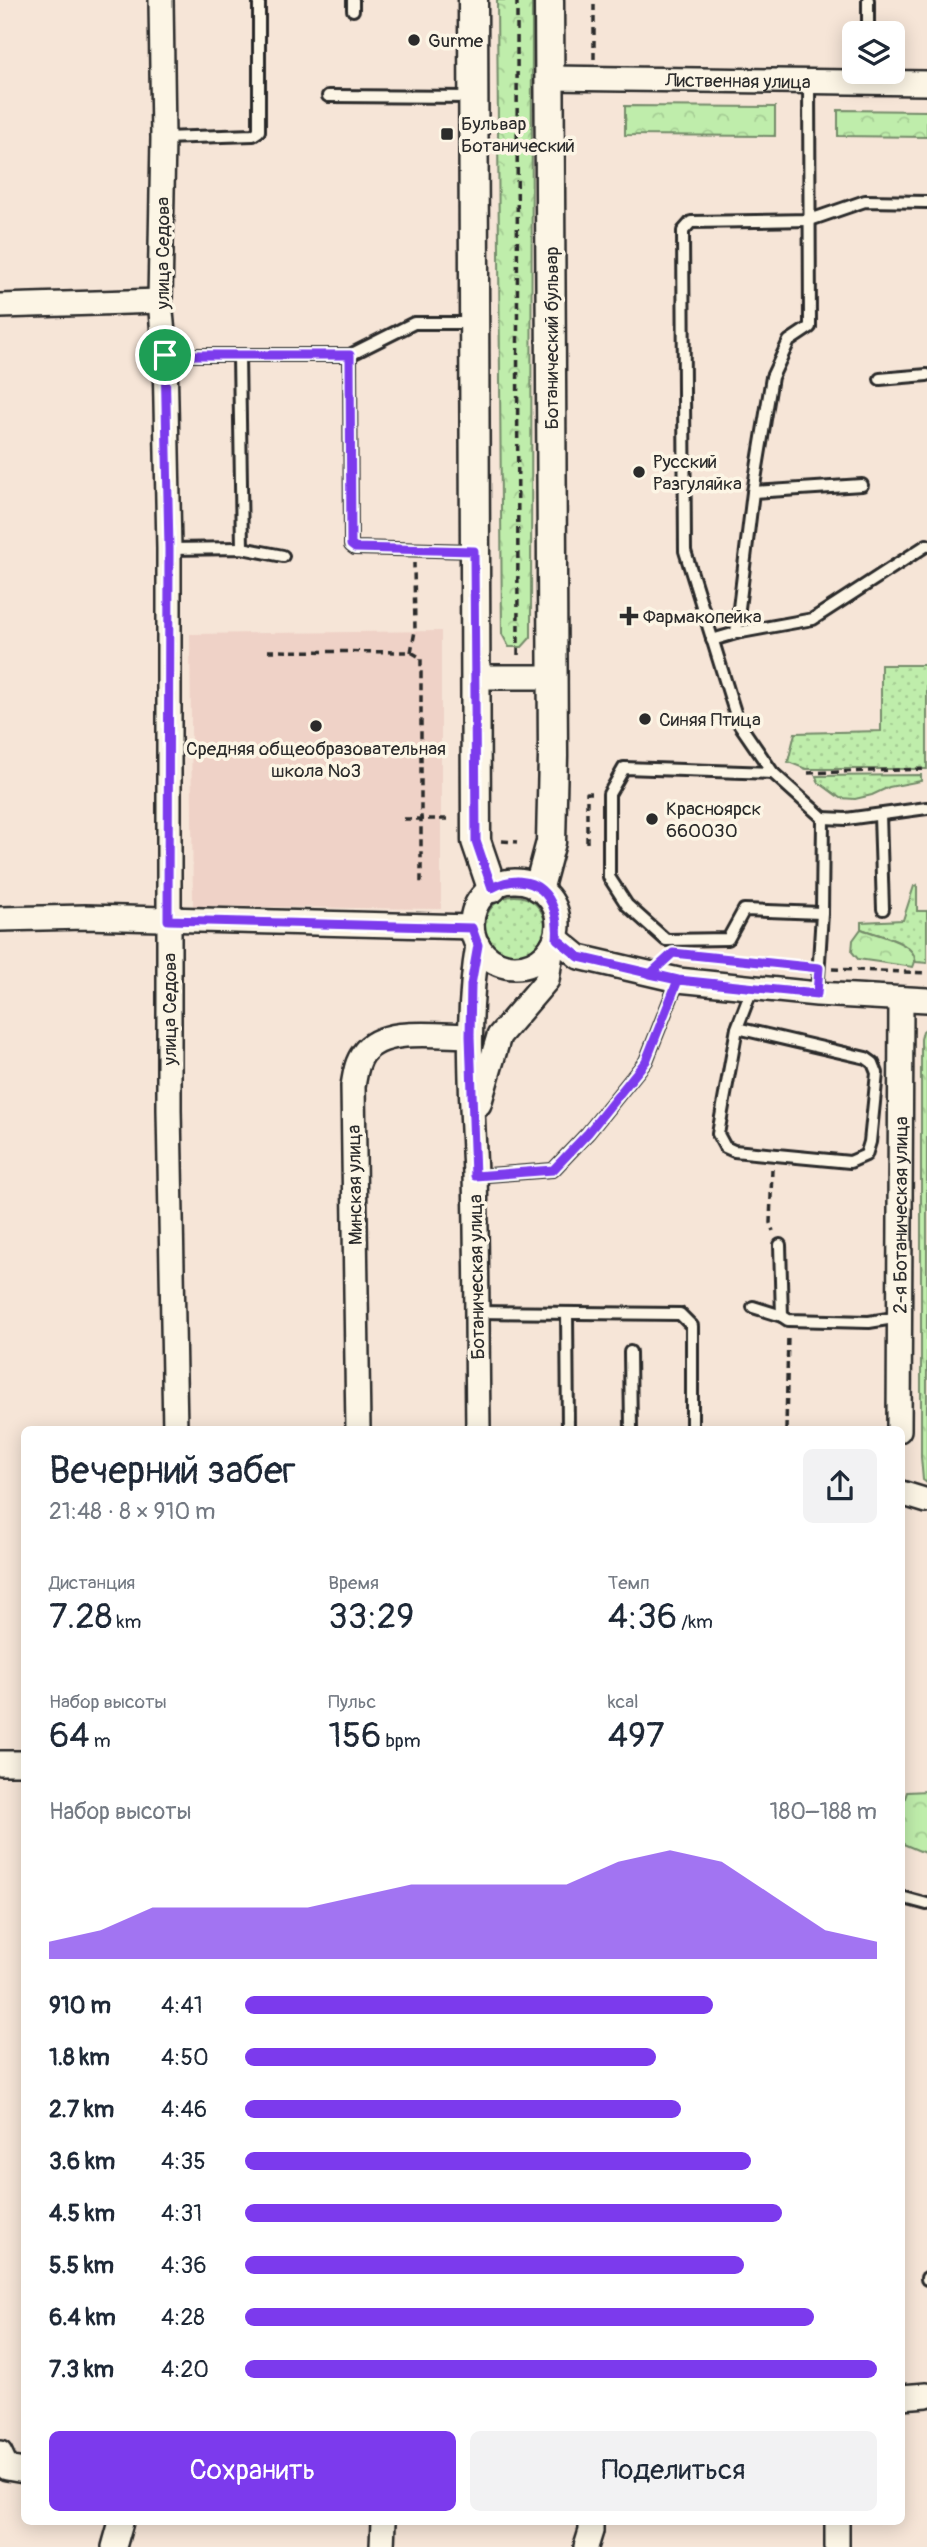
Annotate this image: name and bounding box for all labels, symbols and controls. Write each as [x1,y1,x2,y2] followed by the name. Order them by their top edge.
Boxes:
[842,21,905,84] map controls
[842,21,905,84] button: layers
[428,29,484,53] place label: Gurme
[406,32,422,48] marker: Gurme
[664,69,811,94] street label: Лиственная улица
[461,112,575,158] place label: Бульвар Ботанический
[439,126,455,142] marker: Бульвар Ботанический
[151,197,175,310] street label: улица Седова
[540,247,564,429] street label: Ботанический бульвар
[135,325,195,385] pin
[146,336,184,374] icon: arrive
[653,450,742,496] place label: Русский Разгуляйка
[631,464,647,480] marker: Русский Разгуляйка
[643,605,762,629] place label: Фармакопейка
[621,608,637,624] marker: Фармакопейка
[659,708,761,732] place label: Синяя Птица
[637,711,653,727] marker: Синяя Птица
[308,718,324,734] marker: Средняя общеобразовательная школа №3
[186,737,446,783] place label: Средняя общеобразовательная школа №3
[666,797,762,843] place label: Красноярск 660030
[644,811,660,827] marker: Красноярск 660030
[158,953,182,1066] street label: улица Седова
[889,1116,913,1314] street label: 2-я Ботаническая улица
[342,1124,368,1245] street label: Минская улица
[464,1194,490,1360] street label: Ботаническая улица
[49,1447,296,1495] text: Вечерний забег
[803,1449,877,1523] button: share
[49,1497,216,1526] text: 21:48 · 8 × 910 m
[49,1571,135,1595] text: Дистанция
[328,1571,379,1595] text: Время
[608,1571,650,1595] text: Темп
[49,1595,112,1639] text: 7.28
[328,1595,414,1639] text: 33:29
[608,1595,677,1639] text: 4:36
[112,1610,141,1634] text: km
[677,1610,713,1634] text: /km
[49,1690,167,1714] text: Набор высоты
[328,1690,376,1714] text: Пульс
[608,1690,639,1714] text: kcal
[49,1714,90,1758] text: 64
[328,1714,381,1758] text: 156
[608,1714,665,1758] text: 497
[90,1729,111,1753] text: m
[381,1729,421,1753] text: bpm
[49,1797,191,1826] text: Набор высоты
[770,1797,877,1826] text: 180–188 m
[49,1991,111,2020] text: 910 m
[161,1991,203,2020] text: 4:41
[49,2043,110,2072] text: 1.8 km
[161,2043,209,2072] text: 4:50
[49,2095,114,2124] text: 2.7 km
[161,2095,207,2124] text: 4:46
[49,2147,115,2176] text: 3.6 km
[161,2147,206,2176] text: 4:35
[49,2199,115,2228] text: 4.5 km
[161,2199,202,2228] text: 4:31
[49,2251,114,2280] text: 5.5 km
[161,2251,207,2280] text: 4:36
[49,2303,116,2332] text: 6.4 km
[161,2303,205,2332] text: 4:28
[49,2355,114,2384] text: 7.3 km
[161,2355,209,2384] text: 4:20
[49,2431,456,2511] button: Сохранить
[470,2431,877,2511] button: Поделиться

